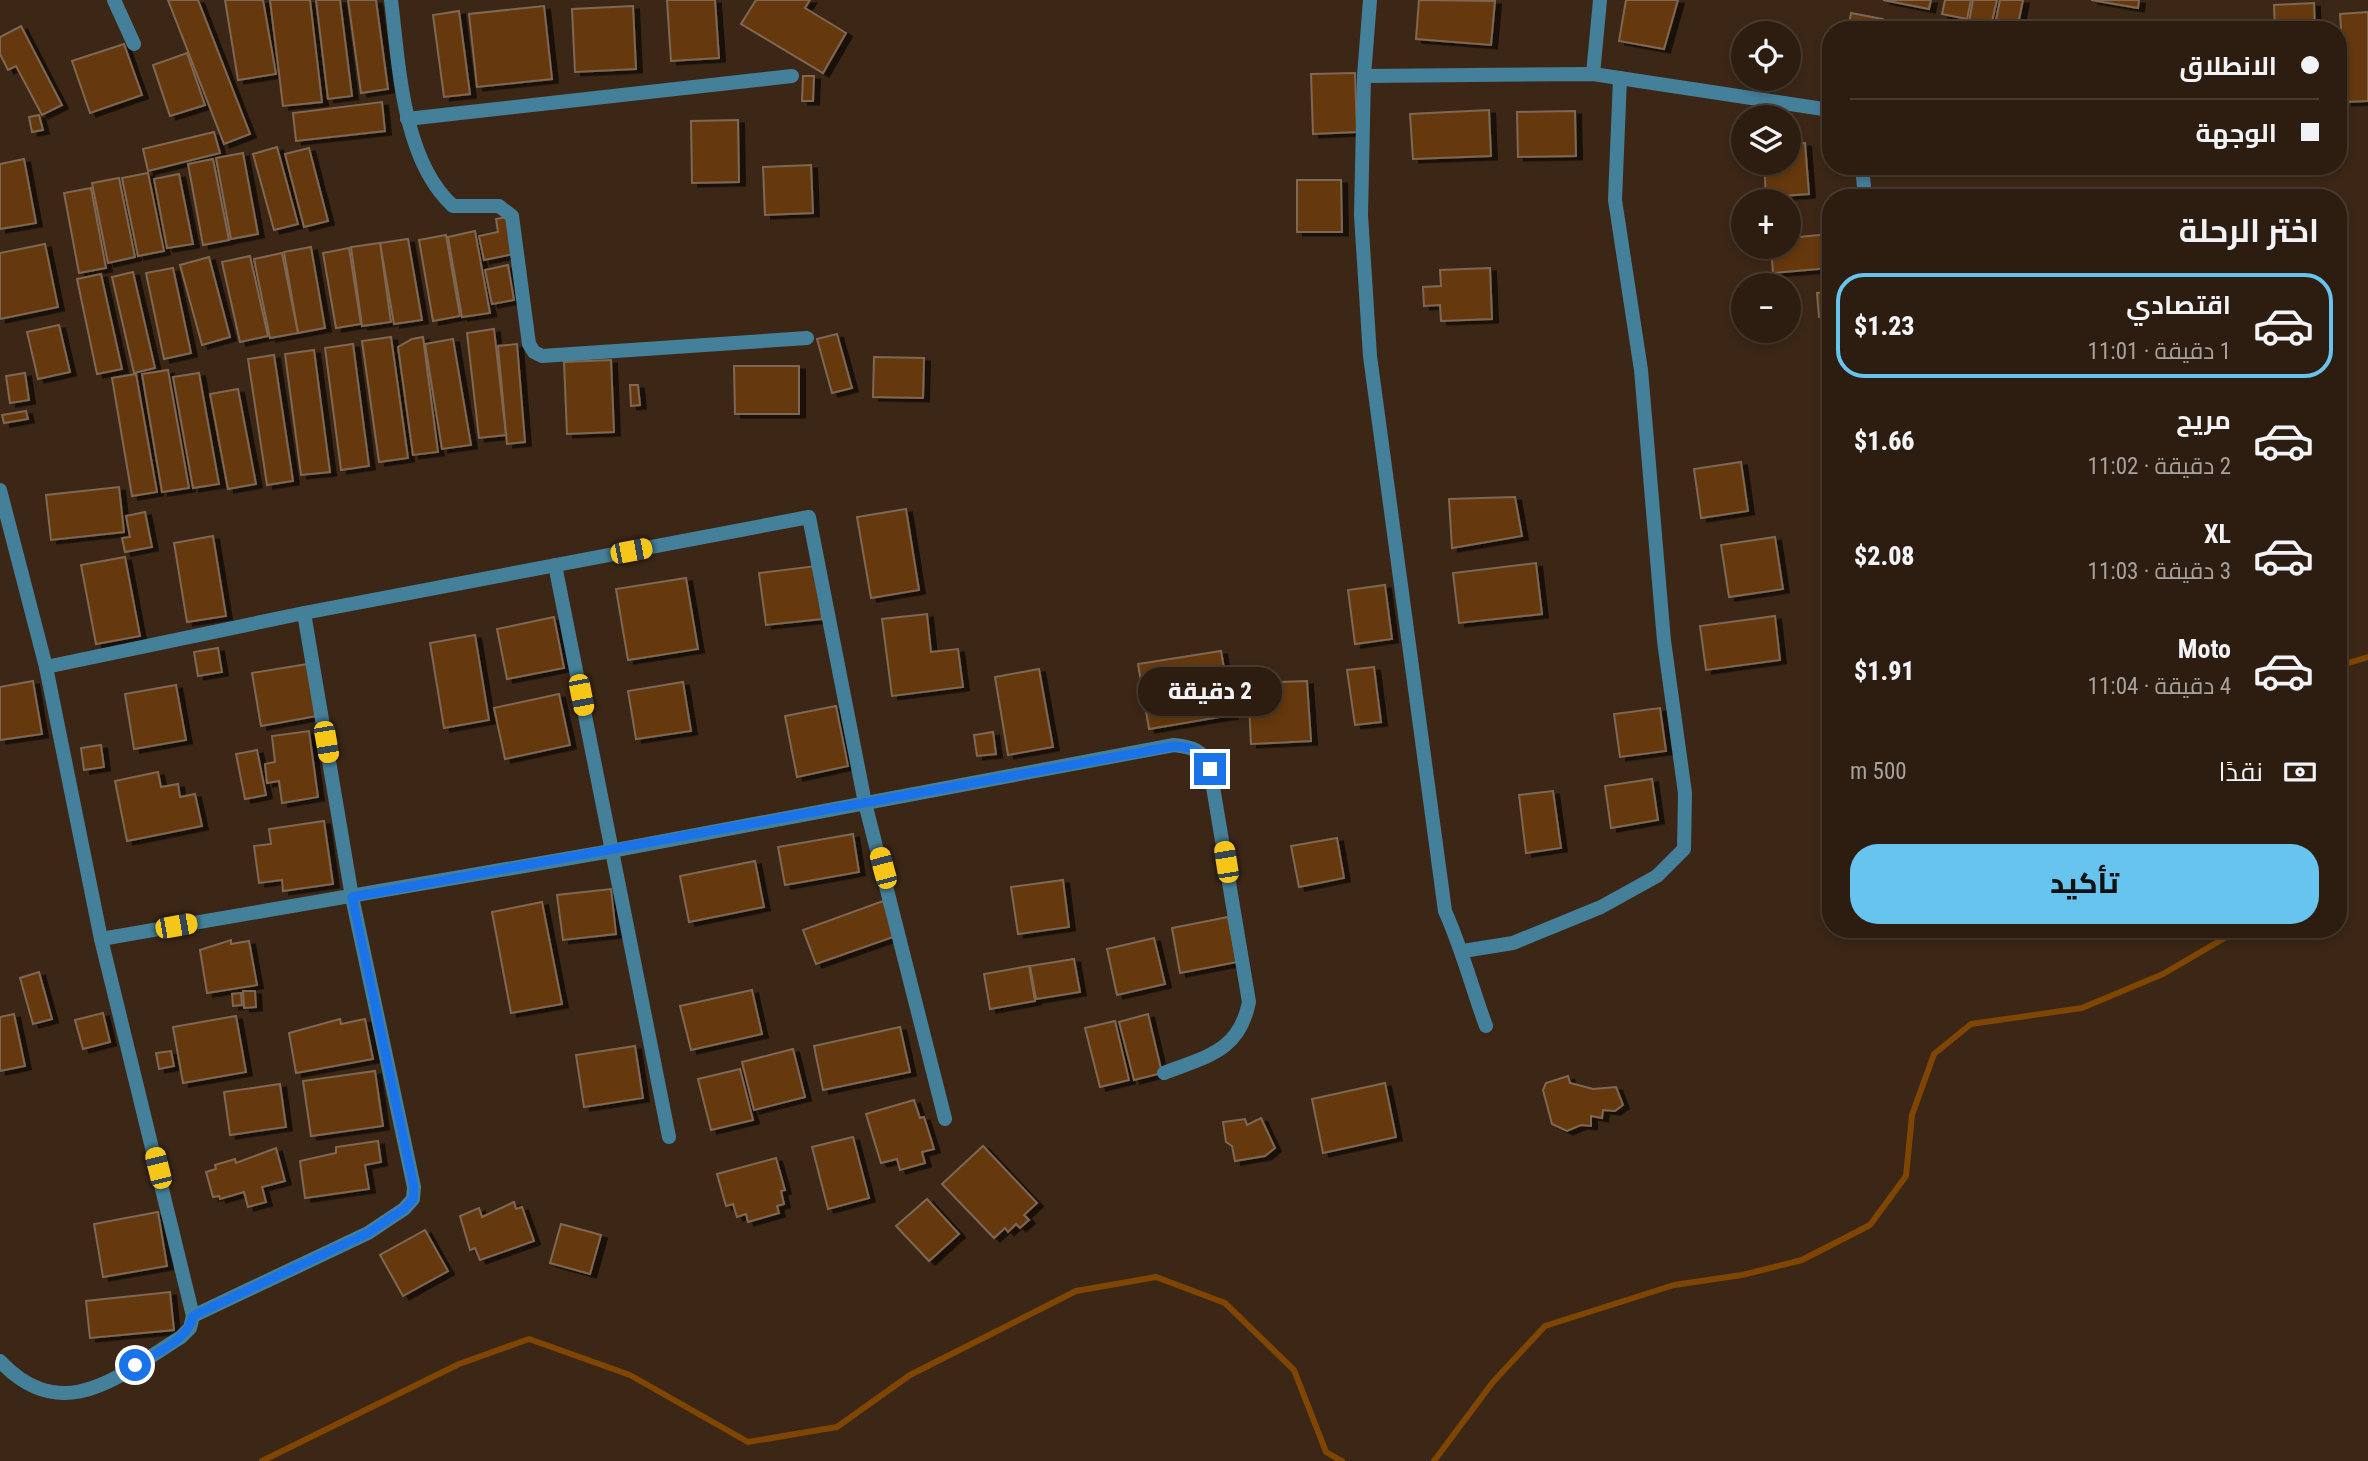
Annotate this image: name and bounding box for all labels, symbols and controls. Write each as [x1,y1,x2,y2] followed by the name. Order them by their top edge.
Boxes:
[1731,21,1801,343] map controls
[1731,21,1801,91] button: locate
[2179,51,2277,81] text: الانطلاق
[1731,105,1801,175] button: layers
[2196,118,2277,148] text: الوجهة
[1731,189,1801,259] button: +
[2179,212,2319,250] text: اختر الرحلة
[1731,273,1801,343] button: −
[2126,290,2231,320] text: اقتصادي
[2252,294,2315,357] icon: car
[1854,311,1915,341] text: $1.23
[2088,338,2231,365] text: 1 دقيقة · 11:01
[2176,405,2231,435] text: مريح
[2252,409,2315,472] icon: car
[1854,426,1915,456] text: $1.66
[2088,453,2231,480] text: 2 دقيقة · 11:02
[2204,519,2231,549] text: XL
[2252,524,2315,587] icon: car
[609,537,654,565] car
[1854,541,1915,571] text: $2.08
[2088,558,2231,585] text: 3 دقيقة · 11:03
[2178,634,2231,664] text: Moto
[2252,639,2315,702] icon: car
[1854,656,1915,686] text: $1.91
[1138,668,1282,716] callout: 2 دقيقة
[567,672,596,718] car
[2088,673,2231,700] text: 4 دقيقة · 11:04
[1168,678,1252,705] text: 2 دقيقة
[313,719,340,765] car
[1194,753,1226,785] route end
[2281,753,2319,791] icon: cash
[2219,757,2263,787] text: نقدًا
[1850,758,1907,785] text: 500 m
[1213,840,1240,884] car
[1850,844,2319,924] button: تأكيد
[868,845,899,891] car
[154,912,199,940] car
[143,1145,174,1191] car
[119,1349,151,1381] route start

